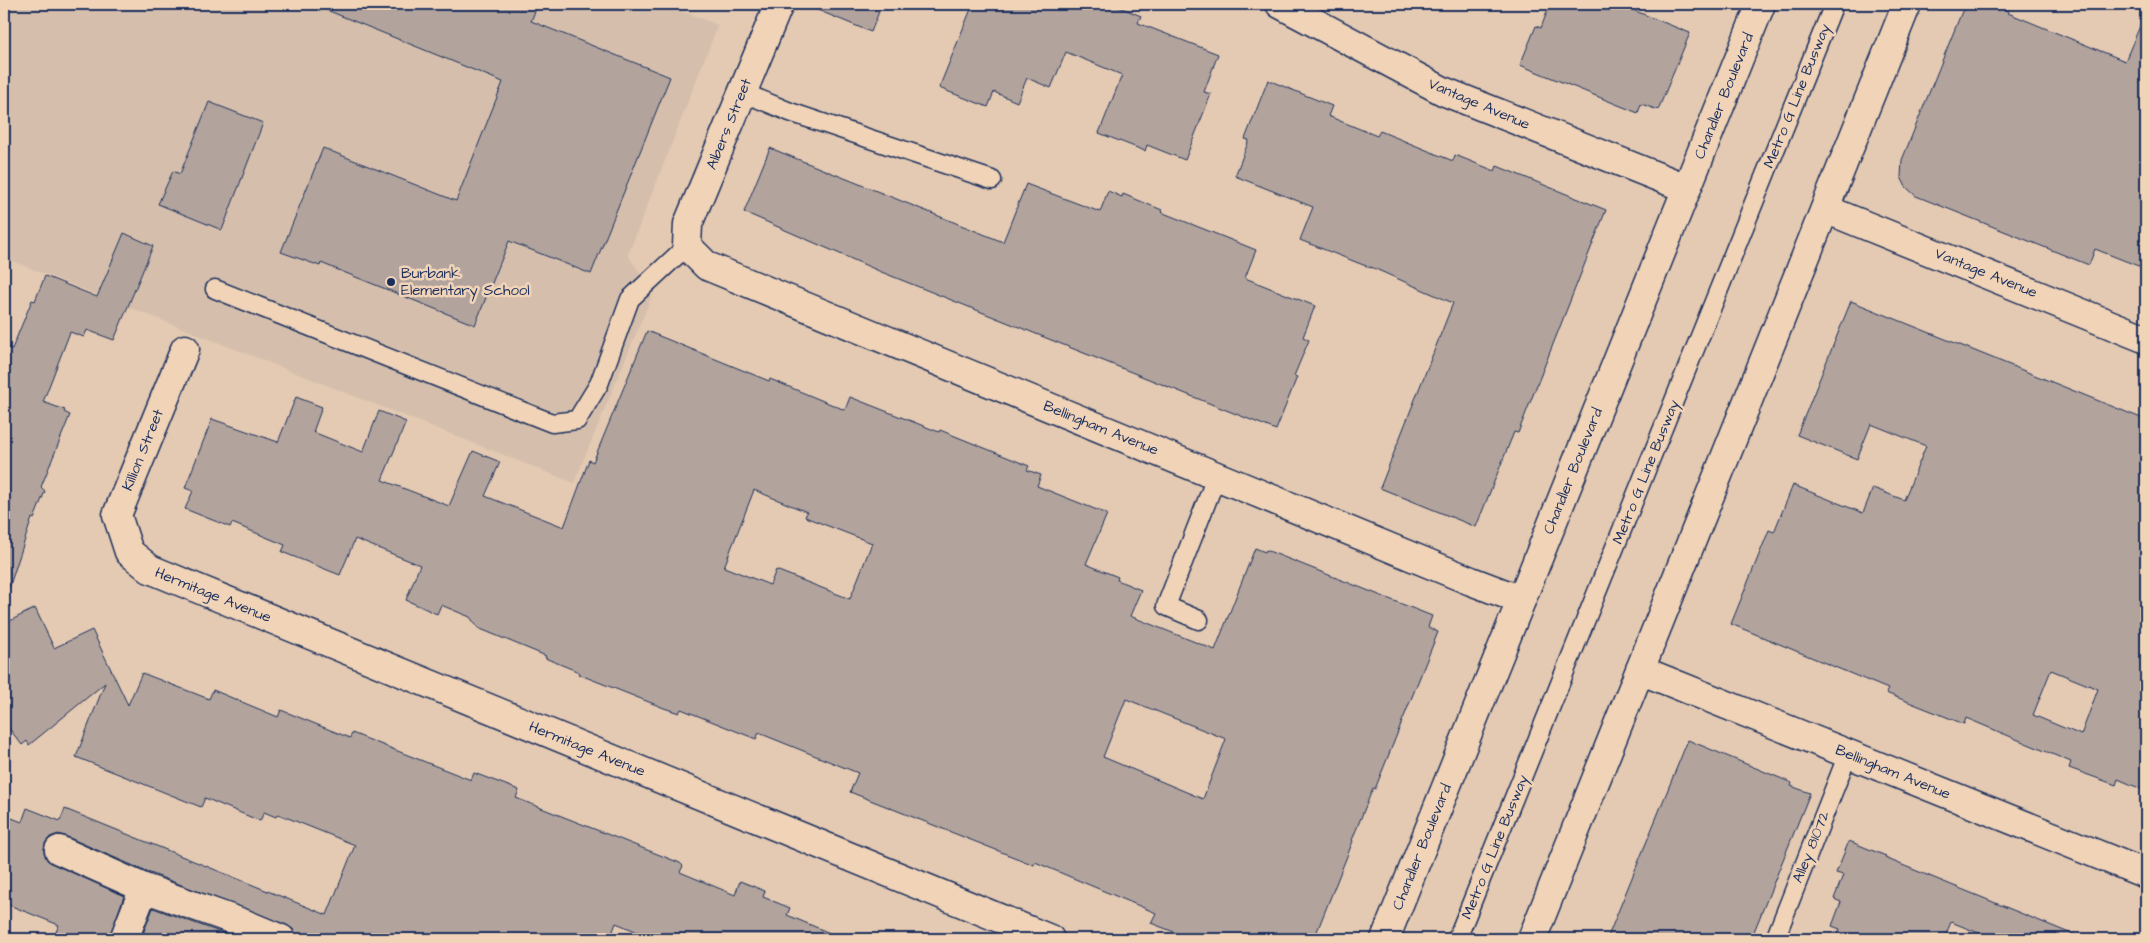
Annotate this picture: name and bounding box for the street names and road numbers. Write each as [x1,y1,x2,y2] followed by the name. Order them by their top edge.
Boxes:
[1758,21,1836,172] street label: Metro G Line Busway
[1689,30,1759,162] street label: Chandler Boulevard
[1424,73,1533,136] street label: Vantage Avenue
[701,75,757,173] street label: Albers Street
[1931,243,2040,304] street label: Vantage Avenue
[1040,395,1162,462] street label: Bellingham Avenue
[1607,397,1685,548] street label: Metro G Line Busway
[1538,405,1608,537] street label: Chandler Boulevard
[117,406,169,494] street label: Killion Street
[151,562,274,629] street label: Hermitage Avenue
[525,716,648,783] street label: Hermitage Avenue
[1832,739,1954,806] street label: Bellingham Avenue
[1456,772,1534,923] street label: Metro G Line Busway
[1387,781,1457,913] street label: Chandler Boulevard
[1787,808,1836,886] street label: Alley 81072

